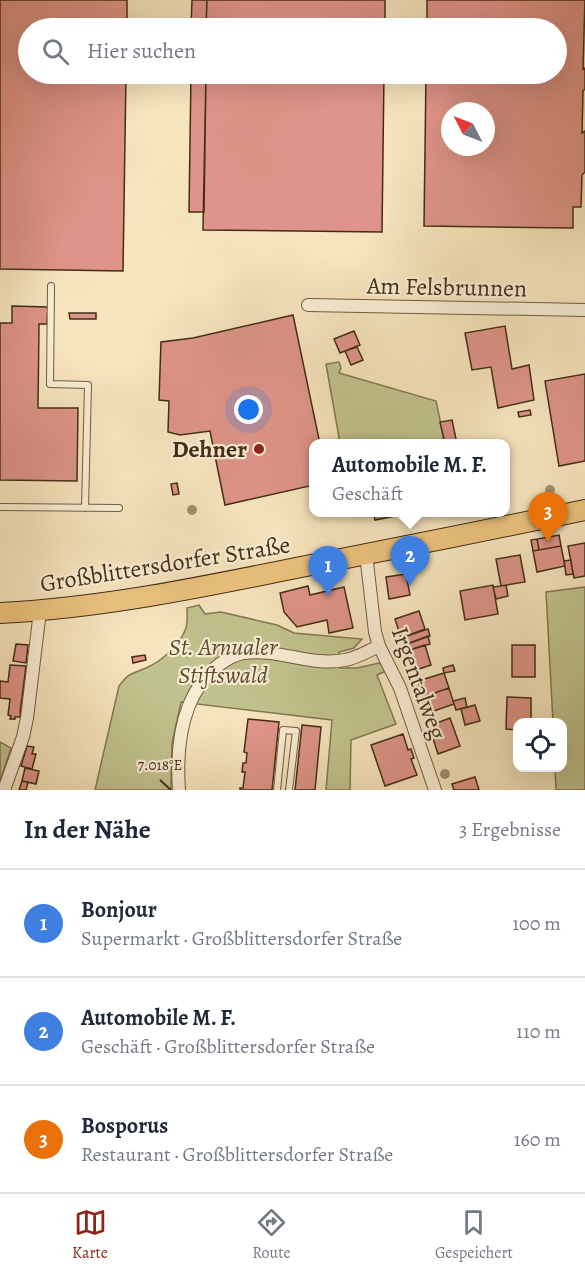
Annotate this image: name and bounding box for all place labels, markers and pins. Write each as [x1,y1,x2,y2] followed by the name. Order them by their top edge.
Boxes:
[172,433,247,465] place label: Dehner
[252,442,266,456] marker: Dehner
[528,492,568,542] pin: 3
[390,536,430,586] pin: 2
[308,546,348,596] pin: 1

